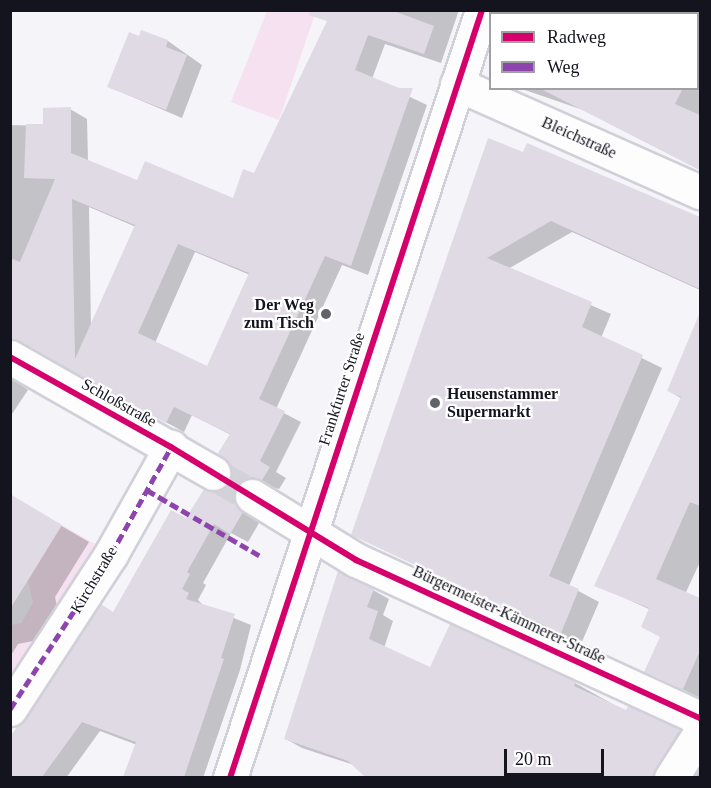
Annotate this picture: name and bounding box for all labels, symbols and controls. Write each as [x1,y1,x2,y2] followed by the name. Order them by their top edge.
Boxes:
[489,12,699,90] legend
[547,27,606,47] text: Radweg
[547,57,580,77] text: Weg
[539,113,619,163] street label: Bleichstraße
[244,295,314,333] place label: Der Weg zum Tisch
[319,307,333,321] marker: Der Weg zum Tisch
[315,330,369,448] street label: Frankfurter Straße
[78,375,160,431] street label: Schloßstraße
[447,384,558,422] place label: Heusenstammer Supermarkt
[428,396,442,410] marker: Heusenstammer Supermarkt
[67,543,121,617] street label: Kirchstraße
[410,562,608,668] street label: Bürgermeister-Kämmerer-Straße
[507,737,608,775] scale bar
[515,749,552,769] text: 20 m

